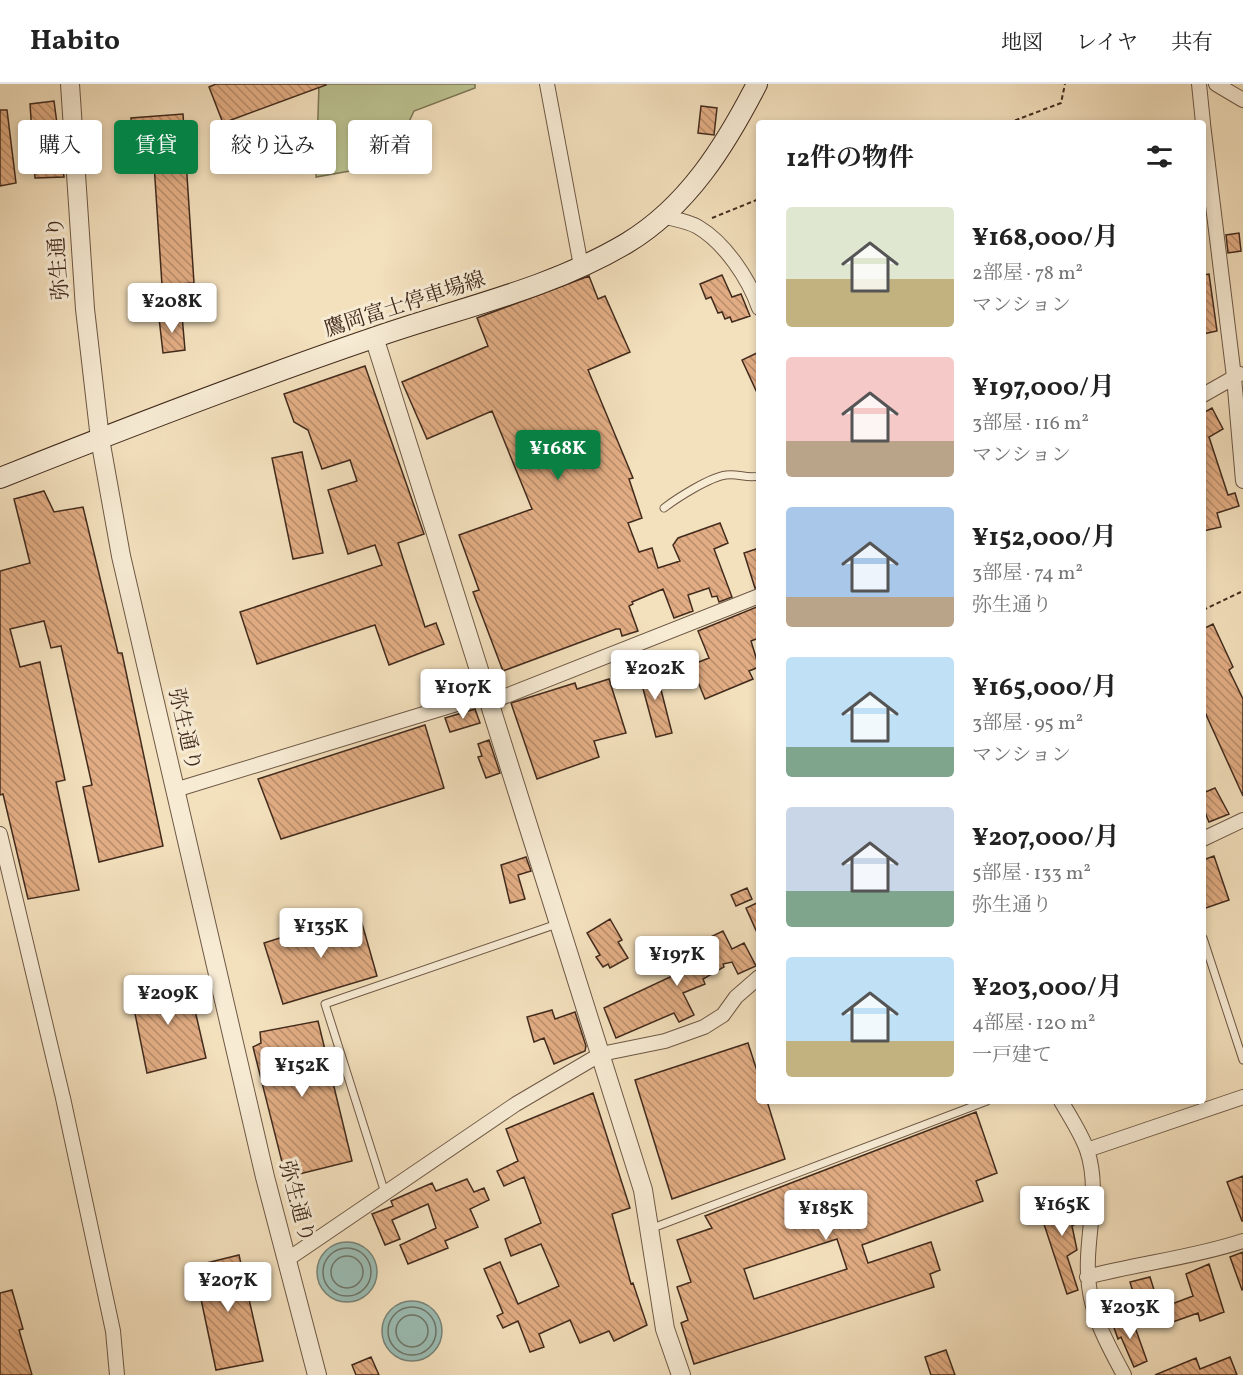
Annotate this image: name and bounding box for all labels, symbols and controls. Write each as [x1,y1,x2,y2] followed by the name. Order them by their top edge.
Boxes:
[30,22,120,61] text: Habito
[1001,29,1043,58] text: 地図
[1076,29,1138,58] text: レイヤ
[1171,29,1213,58] text: 共有
[18,120,102,174] chip: 購入
[114,120,198,174] chip: 賃貸
[210,120,336,174] chip: 絞り込み
[348,120,432,174] chip: 新着
[1143,140,1176,173] icon: filters
[786,141,914,177] text: 12件の物件
[42,215,76,301] street label: 弥生通り
[972,220,1119,256] text: ¥168,000/月
[834,231,906,303] icon: home
[972,260,1083,288] text: 2部屋 · 78 m²
[321,265,489,345] street label: 鷹岡富士停車場線
[130,283,214,334] pin: ¥208K
[142,288,202,316] text: ¥208K
[972,292,1071,320] text: マンション
[972,370,1115,406] text: ¥197,000/月
[834,381,906,453] icon: home
[972,410,1089,438] text: 3部屋 · 116 m²
[516,430,600,481] pin: ¥168K
[529,435,587,463] text: ¥168K
[972,442,1071,470] text: マンション
[972,520,1117,556] text: ¥152,000/月
[834,531,906,603] icon: home
[972,560,1083,588] text: 3部屋 · 74 m²
[972,592,1052,620] text: 弥生通り
[613,650,697,701] pin: ¥202K
[625,655,685,683] text: ¥202K
[421,669,505,720] pin: ¥107K
[972,670,1118,706] text: ¥165,000/月
[434,674,492,702] text: ¥107K
[834,681,906,753] icon: home
[160,686,208,774] street label: 弥生通り
[972,710,1083,738] text: 3部屋 · 95 m²
[972,742,1071,770] text: マンション
[972,820,1120,856] text: ¥207,000/月
[834,831,906,903] icon: home
[972,860,1091,888] text: 5部屋 · 133 m²
[972,892,1052,920] text: 弥生通り
[279,908,363,959] pin: ¥135K
[294,913,348,941] text: ¥135K
[635,936,719,987] pin: ¥197K
[649,941,705,969] text: ¥197K
[972,970,1123,1006] text: ¥203,000/月
[126,975,210,1026] pin: ¥209K
[138,980,198,1008] text: ¥209K
[834,981,906,1053] icon: home
[972,1010,1095,1038] text: 4部屋 · 120 m²
[972,1042,1052,1070] text: 一戸建て
[260,1047,344,1098] pin: ¥152K
[274,1052,330,1080] text: ¥152K
[271,1158,321,1246] street label: 弥生通り
[1020,1186,1104,1237] pin: ¥165K
[784,1190,868,1241] pin: ¥185K
[1034,1191,1090,1219] text: ¥165K
[798,1195,854,1223] text: ¥185K
[186,1262,270,1313] pin: ¥207K
[198,1267,258,1295] text: ¥207K
[1088,1289,1172,1340] pin: ¥203K
[1100,1294,1160,1322] text: ¥203K

